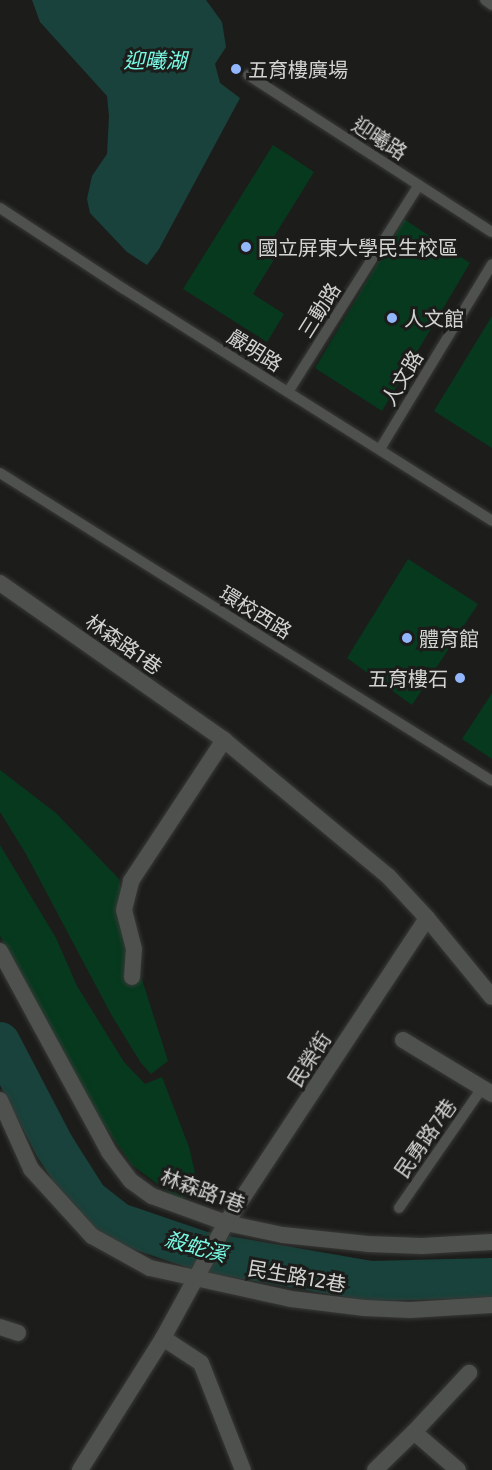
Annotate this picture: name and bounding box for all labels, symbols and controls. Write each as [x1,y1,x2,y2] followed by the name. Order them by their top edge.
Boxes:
[124,47,186,73] water label: 迎曦湖
[248,57,348,81] place label: 五育樓廣場
[229,62,243,76] marker: 五育樓廣場
[348,112,412,164] street label: 迎曦路
[258,235,458,259] place label: 國立屏東大學民生校區
[239,240,253,254] marker: 國立屏東大學民生校區
[293,278,345,342] street label: 三動路
[404,306,464,330] place label: 人文館
[385,311,399,325] marker: 人文館
[223,324,287,376] street label: 嚴明路
[376,346,428,410] street label: 人文路
[216,581,296,643] street label: 環校西路
[81,609,167,679] street label: 林森路1巷
[419,626,479,650] place label: 體育館
[400,631,414,645] marker: 體育館
[368,666,448,690] place label: 五育樓石
[453,671,467,685] marker: 五育樓石
[283,1027,335,1091] street label: 民榮街
[389,1094,461,1182] street label: 民勇路7巷
[158,1164,248,1216] street label: 林森路1巷
[162,1226,230,1266] water label: 殺蛇溪
[246,1256,348,1296] street label: 民生路12巷

